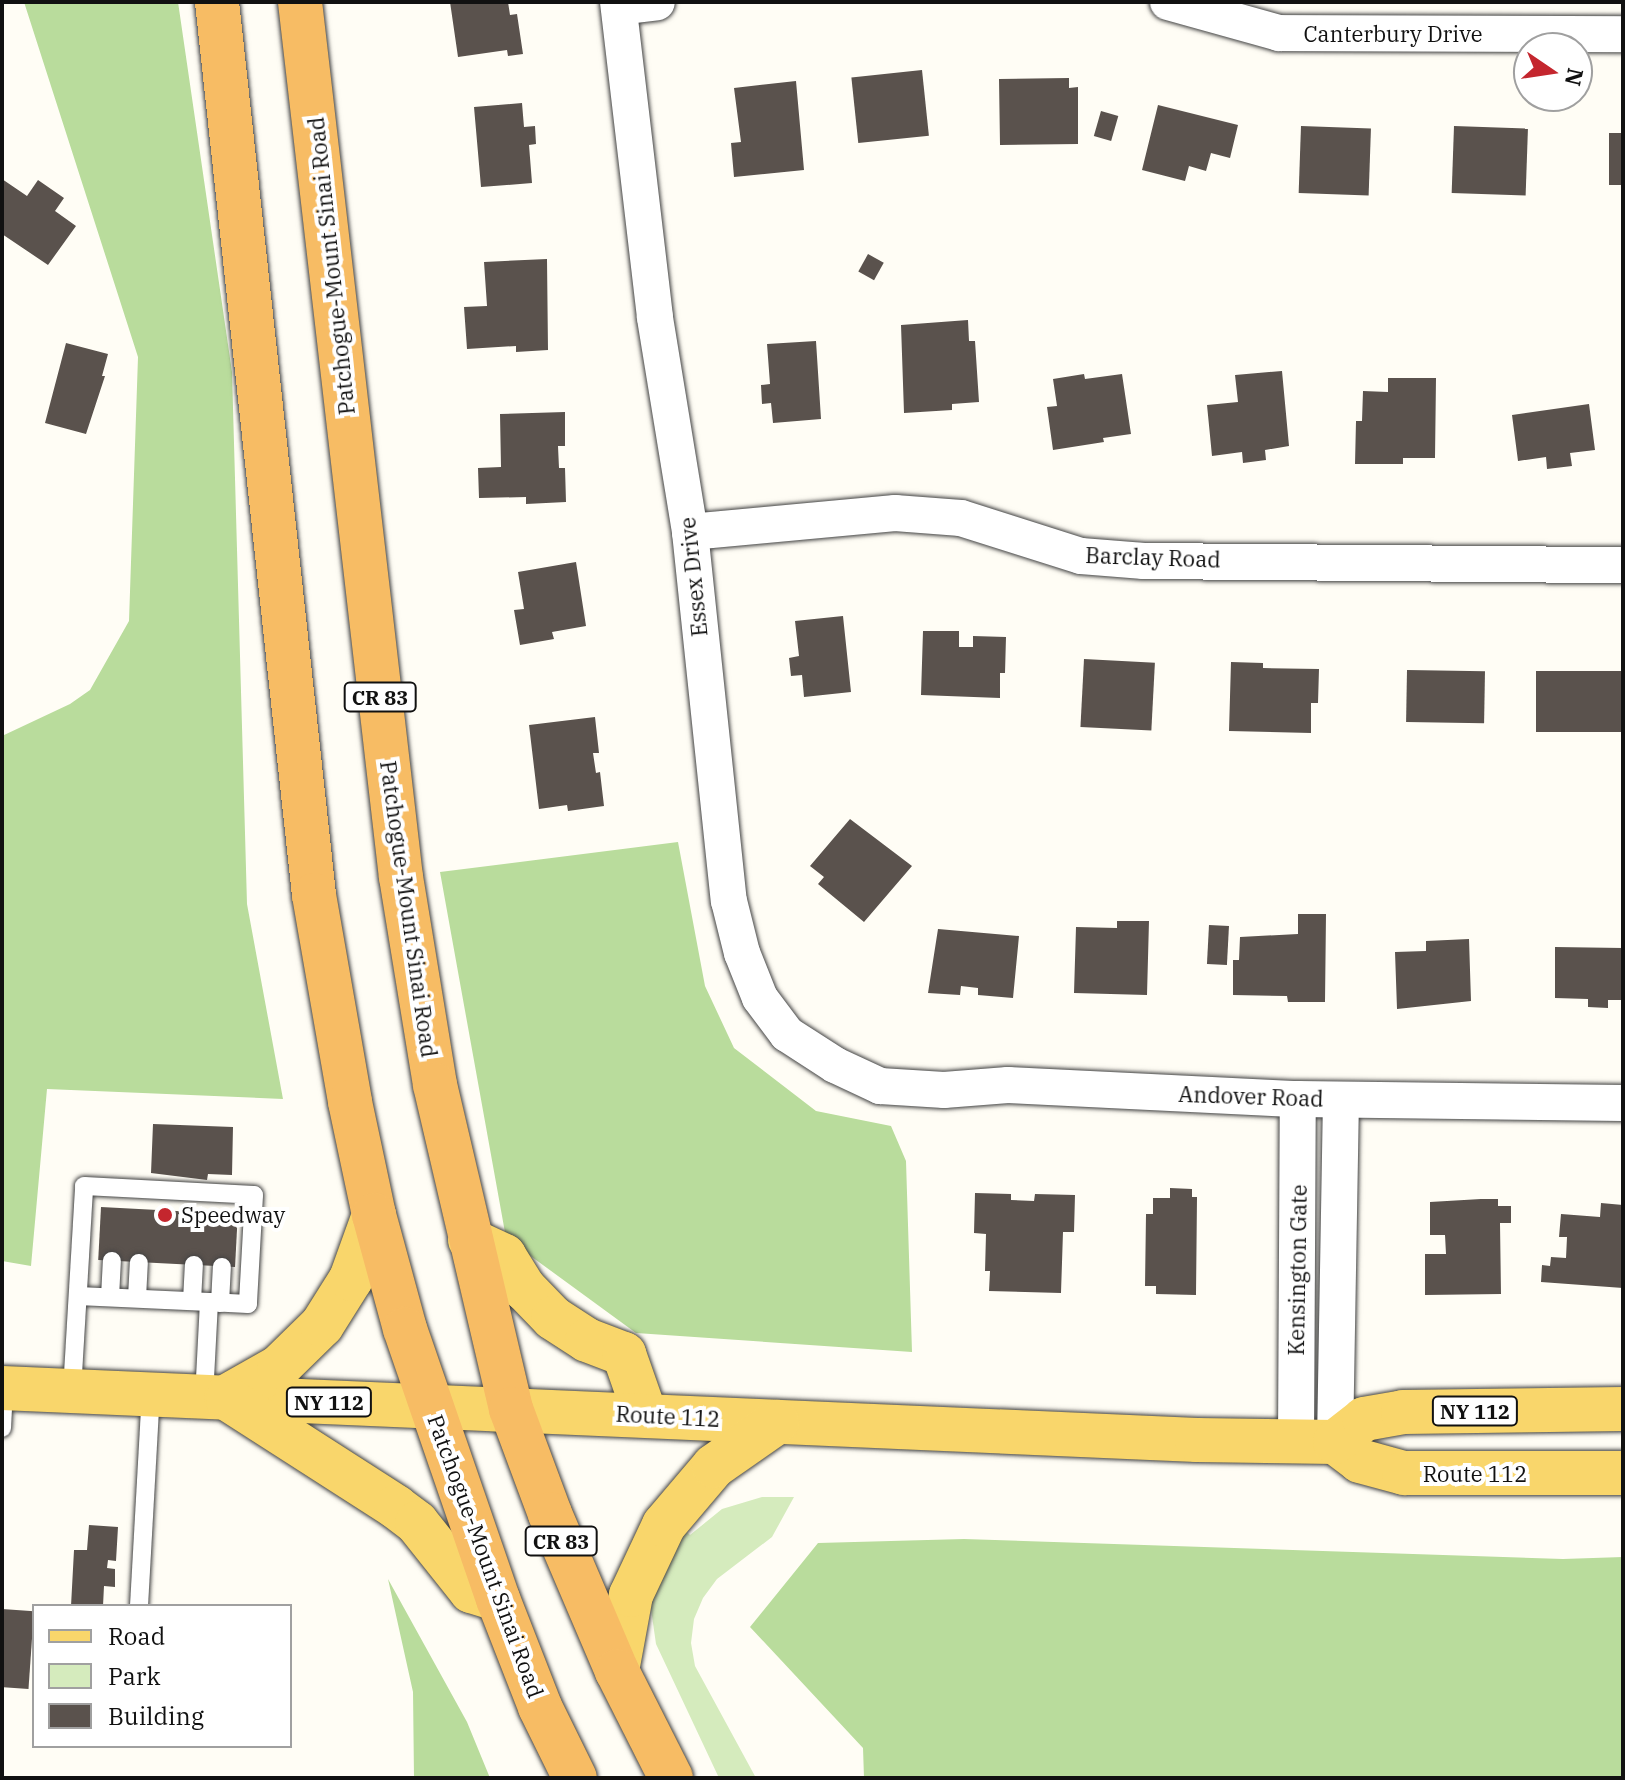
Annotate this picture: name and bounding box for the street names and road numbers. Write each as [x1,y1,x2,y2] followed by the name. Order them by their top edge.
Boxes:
[1304,21,1482,47] street label: Canterbury Drive
[302,116,360,416] street label: Patchogue-Mount Sinai Road
[674,516,712,638] street label: Essex Drive
[1085,541,1221,573] street label: Barclay Road
[342,681,418,713] road number: CR 83
[375,759,443,1059] street label: Patchogue-Mount Sinai Road
[1178,1080,1324,1112] street label: Andover Road
[1282,1184,1312,1356] street label: Kensington Gate
[285,1386,373,1418] road number: NY 112
[1431,1395,1519,1427] road number: NY 112
[615,1400,721,1432] street label: Route 112
[422,1411,550,1701] street label: Patchogue-Mount Sinai Road
[1423,1461,1527,1487] street label: Route 112
[523,1525,599,1557] road number: CR 83

